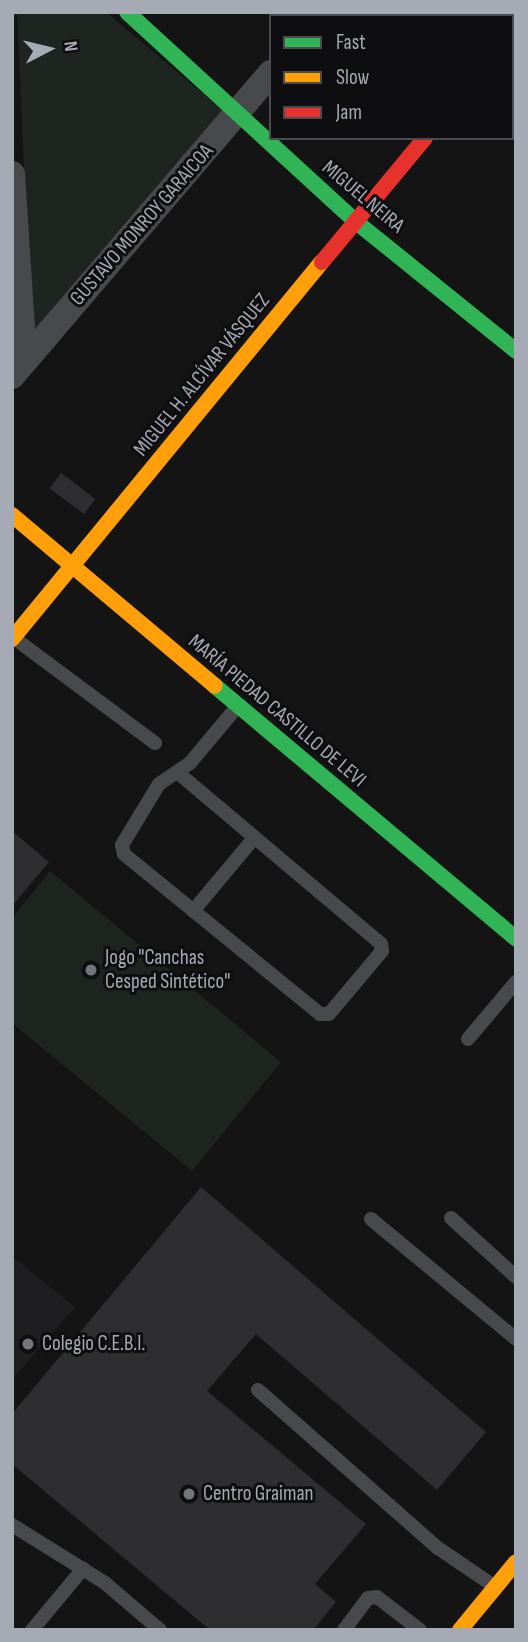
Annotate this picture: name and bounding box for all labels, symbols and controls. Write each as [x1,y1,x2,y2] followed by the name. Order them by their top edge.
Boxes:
[14,14,84,84] north arrow
[269,14,514,140] legend
[336,30,366,55] text: Fast
[58,40,82,53] text: N
[336,65,369,90] text: Slow
[336,100,362,125] text: Jam
[65,139,219,311] street label: GUSTAVO MONROY GARAICOA
[317,155,409,239] street label: MIGUEL NEIRA
[129,289,275,461] street label: MIGUEL H. ALCÍVAR VÁSQUEZ
[183,629,371,793] street label: MARÍA PIEDAD CASTILLO DE LEVI
[105,945,230,995] place label: Jogo "Canchas Cesped Sintético"
[83,962,99,978] marker: Jogo "Canchas Cesped Sintético"
[42,1331,145,1357] place label: Colegio C.E.B.I.
[20,1336,36,1352] marker: Colegio C.E.B.I.
[203,1481,313,1507] place label: Centro Graiman
[181,1486,197,1502] marker: Centro Graiman

